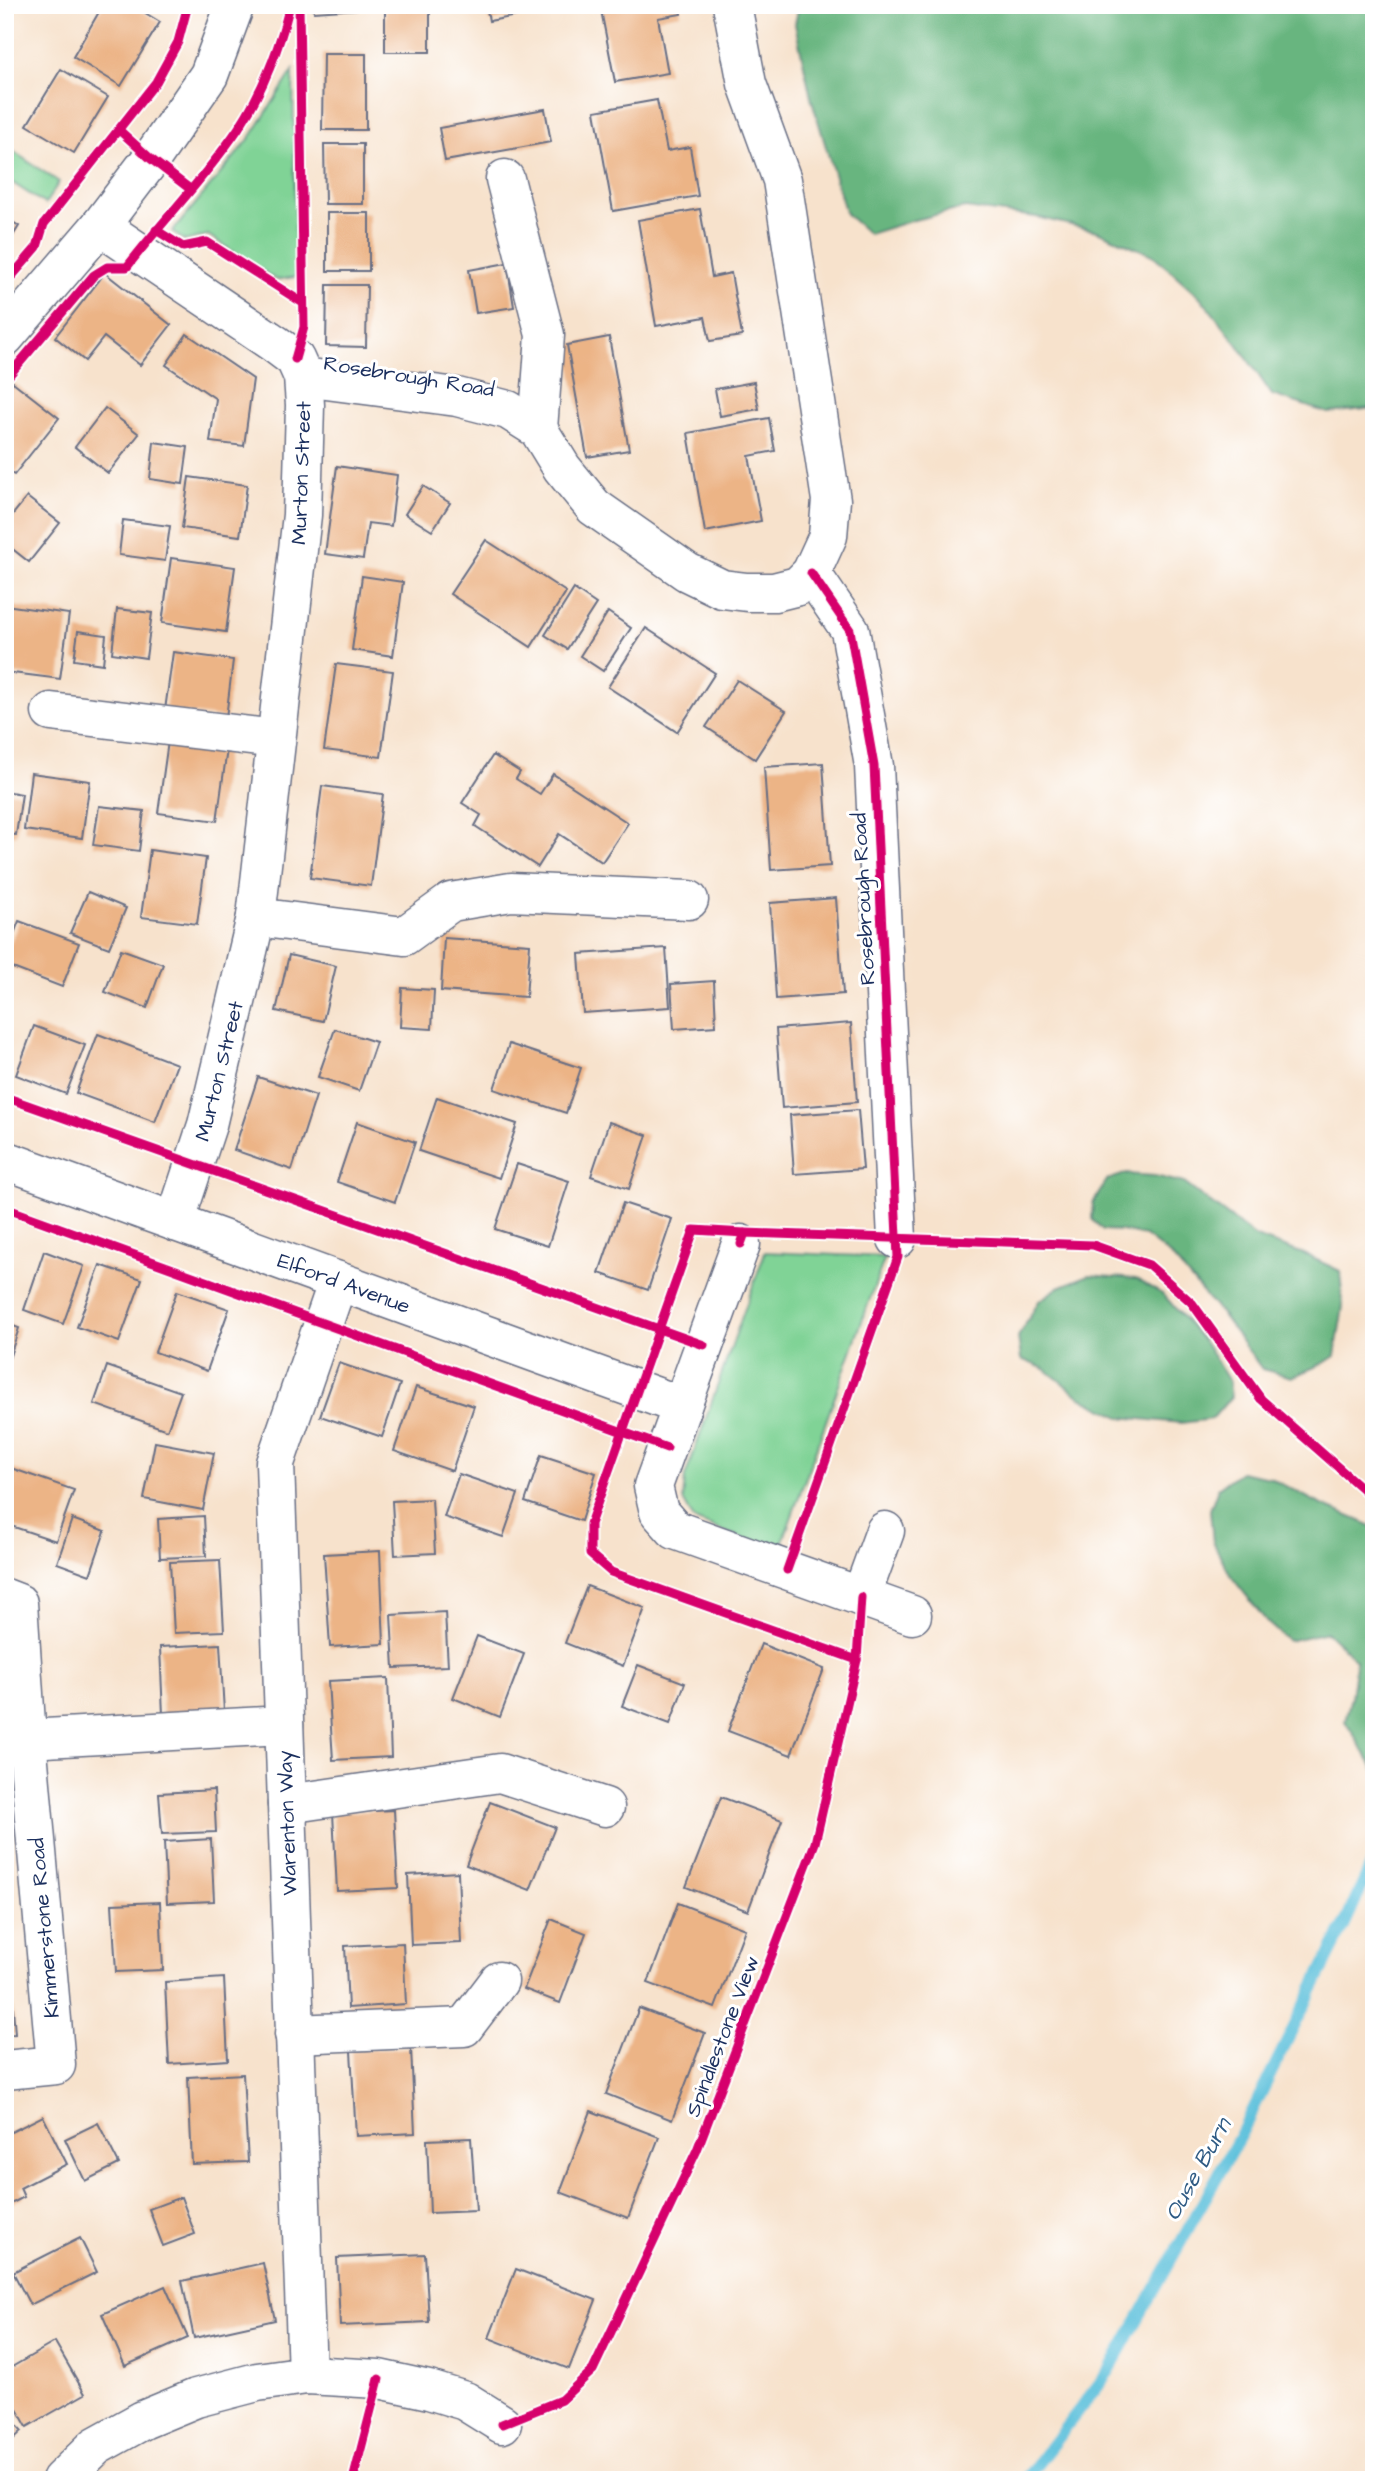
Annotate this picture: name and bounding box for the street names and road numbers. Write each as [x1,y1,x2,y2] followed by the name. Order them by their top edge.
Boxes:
[321,349,497,406] street label: Rosebrough Road
[285,400,319,545] street label: Murton Street
[844,812,884,986] street label: Rosebrough Road
[188,997,251,1144] street label: Murton Street
[274,1246,414,1321] street label: Elford Avenue
[270,1749,307,1896] street label: Warenton Way
[22,1836,67,2019] street label: Kimmerstone Road
[678,1952,767,2121] street label: Spindlestone View

